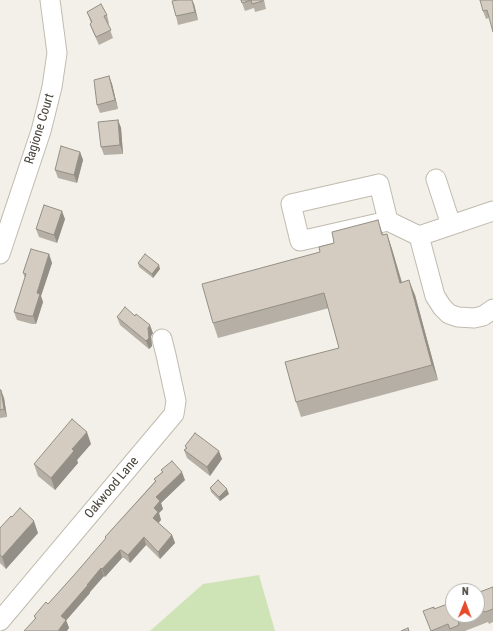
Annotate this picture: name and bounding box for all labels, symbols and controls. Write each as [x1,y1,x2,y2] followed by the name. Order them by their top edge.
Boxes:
[22,92,58,166] street label: Ragione Court
[82,454,142,522] street label: Oakwood Lane
[445,583,485,623] north arrow
[462,585,469,598] text: N

